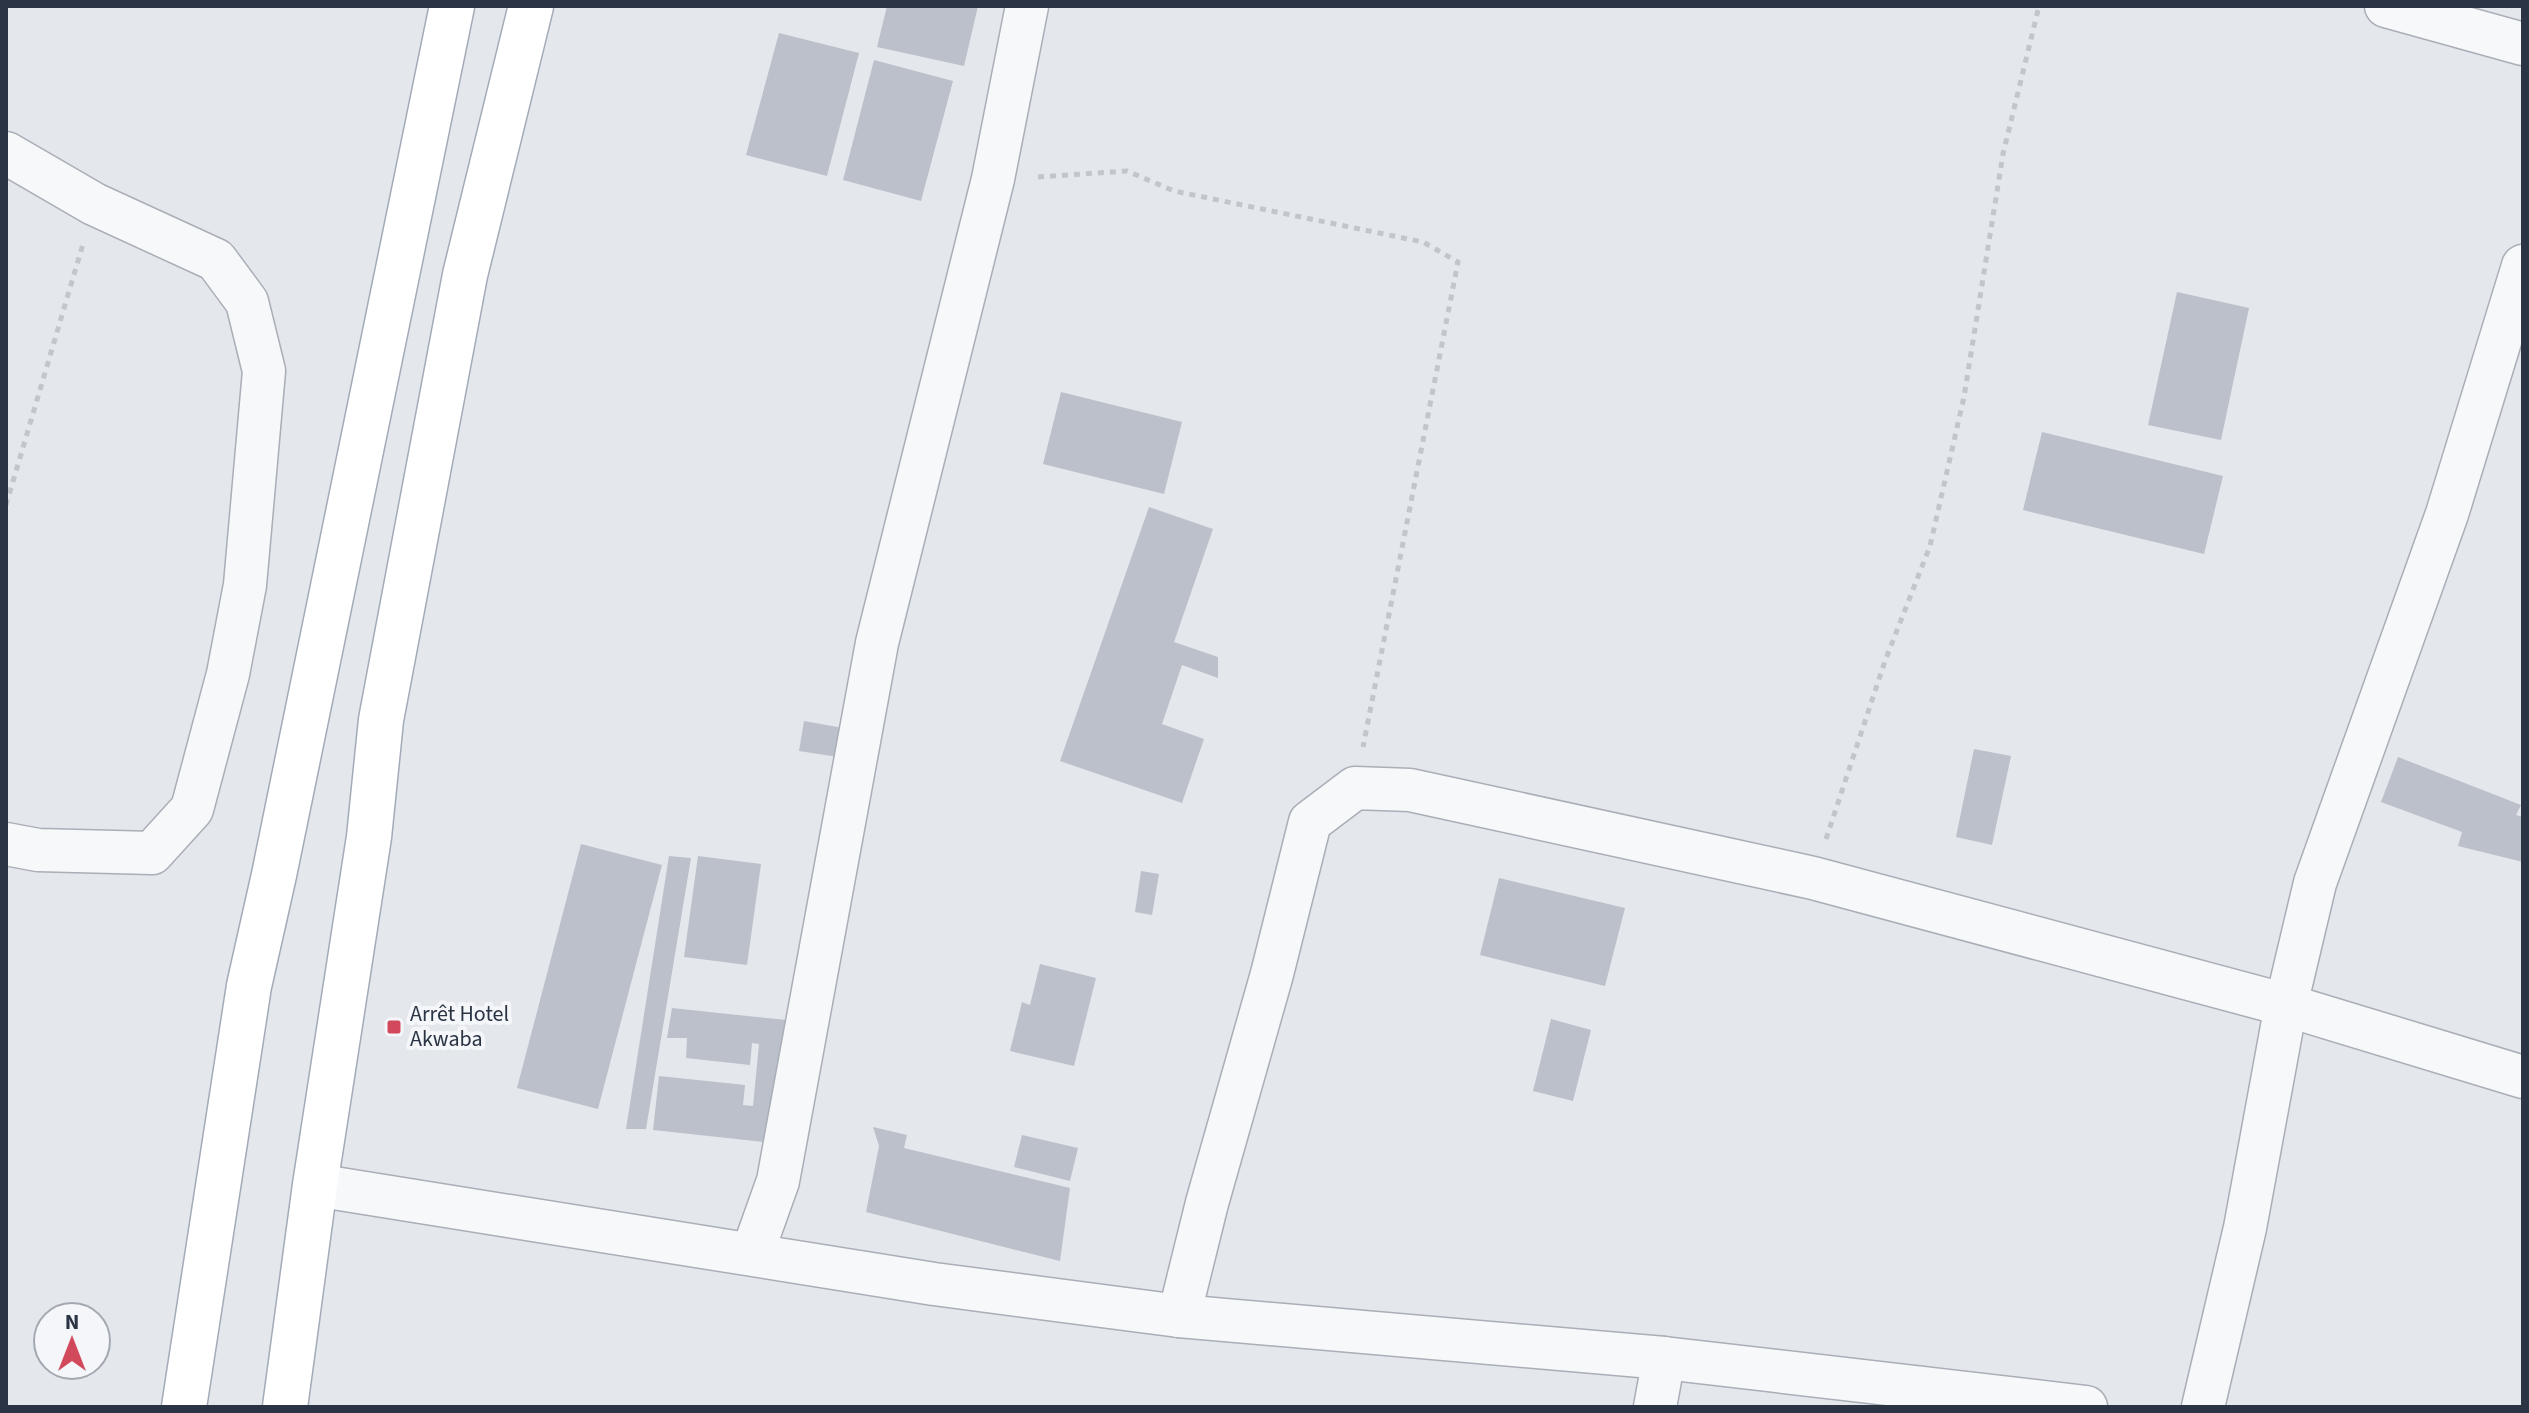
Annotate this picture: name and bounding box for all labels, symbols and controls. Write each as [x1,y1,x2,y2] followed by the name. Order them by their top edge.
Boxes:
[410,998,509,1055] place label: Arrêt Hotel Akwaba
[385,1018,403,1036] marker: Arrêt Hotel Akwaba
[32,1301,112,1381] north arrow
[65,1306,79,1338] text: N

